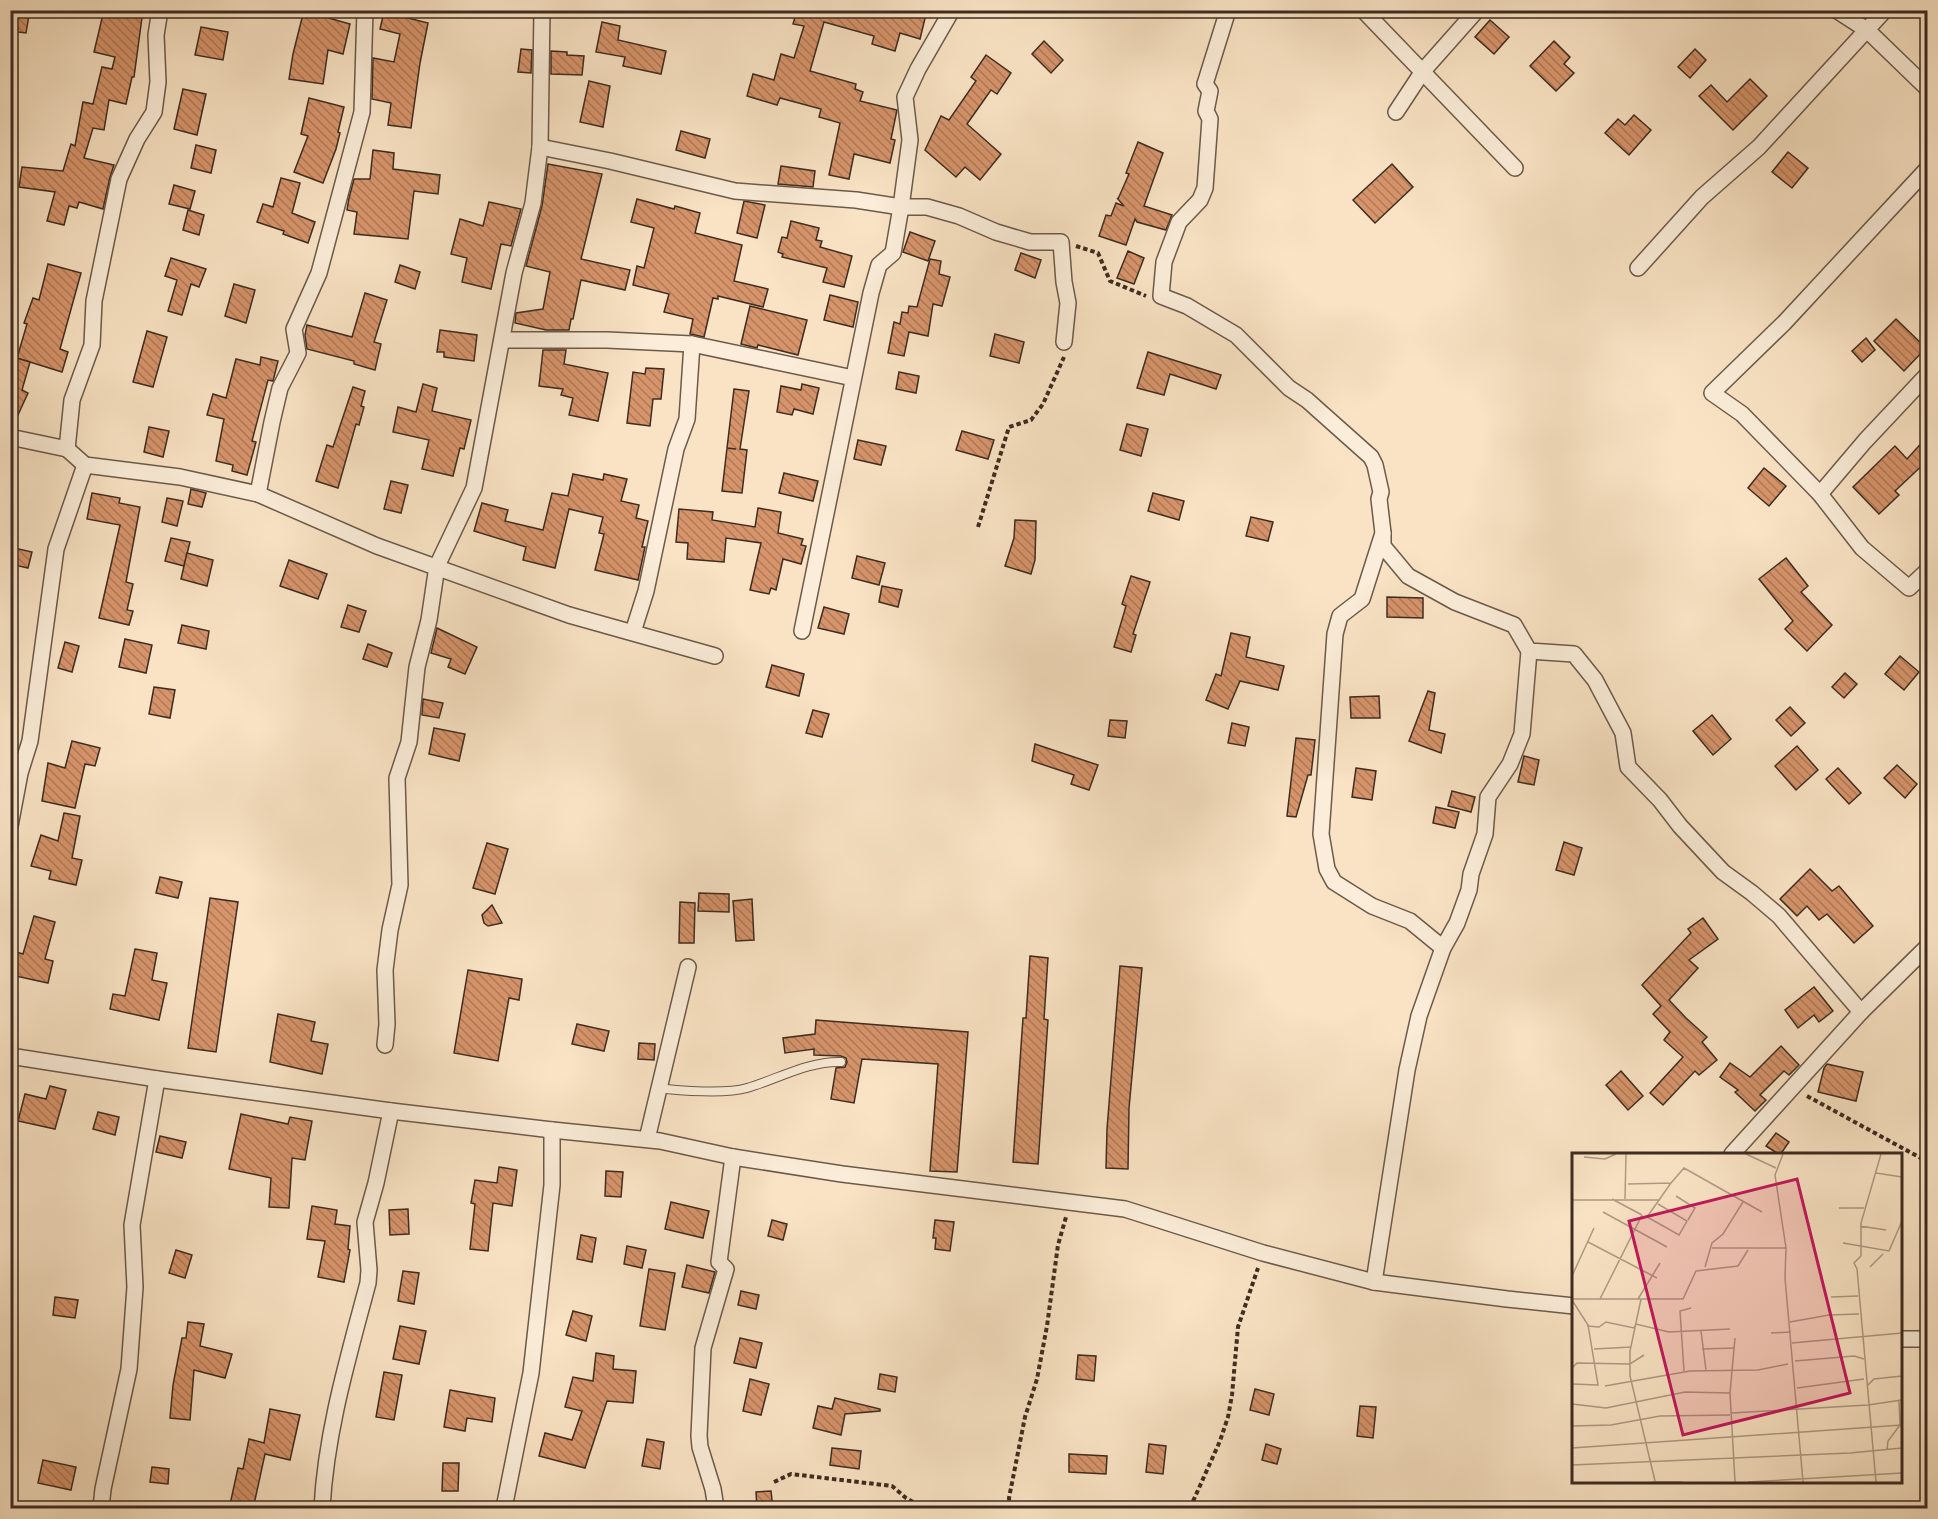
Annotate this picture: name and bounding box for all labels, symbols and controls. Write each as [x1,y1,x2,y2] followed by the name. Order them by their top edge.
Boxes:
[1572,1153,1902,1483] inset map

